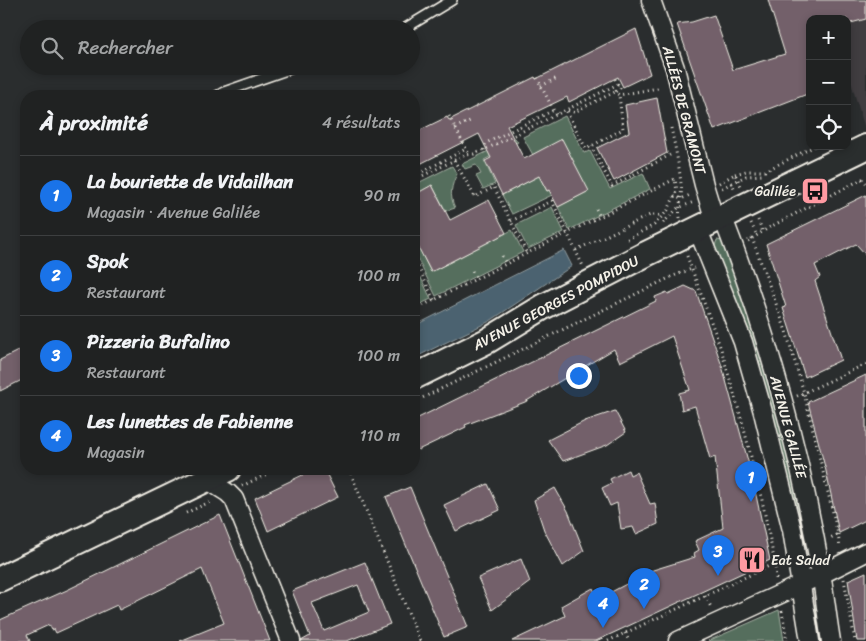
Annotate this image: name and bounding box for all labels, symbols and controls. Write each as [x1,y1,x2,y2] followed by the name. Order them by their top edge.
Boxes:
[806,15,851,150] map controls
[806,15,851,60] button: +
[20,20,420,75] search box
[78,31,173,64] text: Rechercher
[38,34,66,62] icon: search
[655,42,713,178] street label: ALLÉES DE GRAMONT
[806,60,851,105] button: −
[40,104,148,142] text: À proximité
[806,105,851,150] button: locate
[322,108,400,137] text: 4 résultats
[87,165,293,198] text: La bouriette de Vidailhan
[800,176,830,206] bus stop icon: Galilée
[754,179,796,204] place label: Galilée
[53,181,59,210] text: 1
[364,181,400,210] text: 90 m
[87,198,260,227] text: Magasin · Avenue Galilée
[87,245,129,278] text: Spok
[467,248,644,358] street label: AVENUE GEORGES POMPIDOU
[51,261,61,290] text: 2
[356,261,400,290] text: 100 m
[87,278,166,307] text: Restaurant
[87,325,230,358] text: Pizzeria Bufalino
[52,341,60,370] text: 3
[356,341,400,370] text: 100 m
[87,358,166,387] text: Restaurant
[566,363,592,389] your location
[762,372,814,483] street label: AVENUE GALILÉE
[87,405,293,438] text: Les lunettes de Fabienne
[51,421,61,450] text: 4
[360,421,400,450] text: 110 m
[87,438,145,467] text: Magasin
[735,461,767,502] pin: 1
[702,535,734,576] pin: 3
[737,545,767,575] restaurant icon: Eat Salad
[771,548,831,573] place label: Eat Salad
[628,568,660,609] pin: 2
[587,587,619,628] pin: 4

